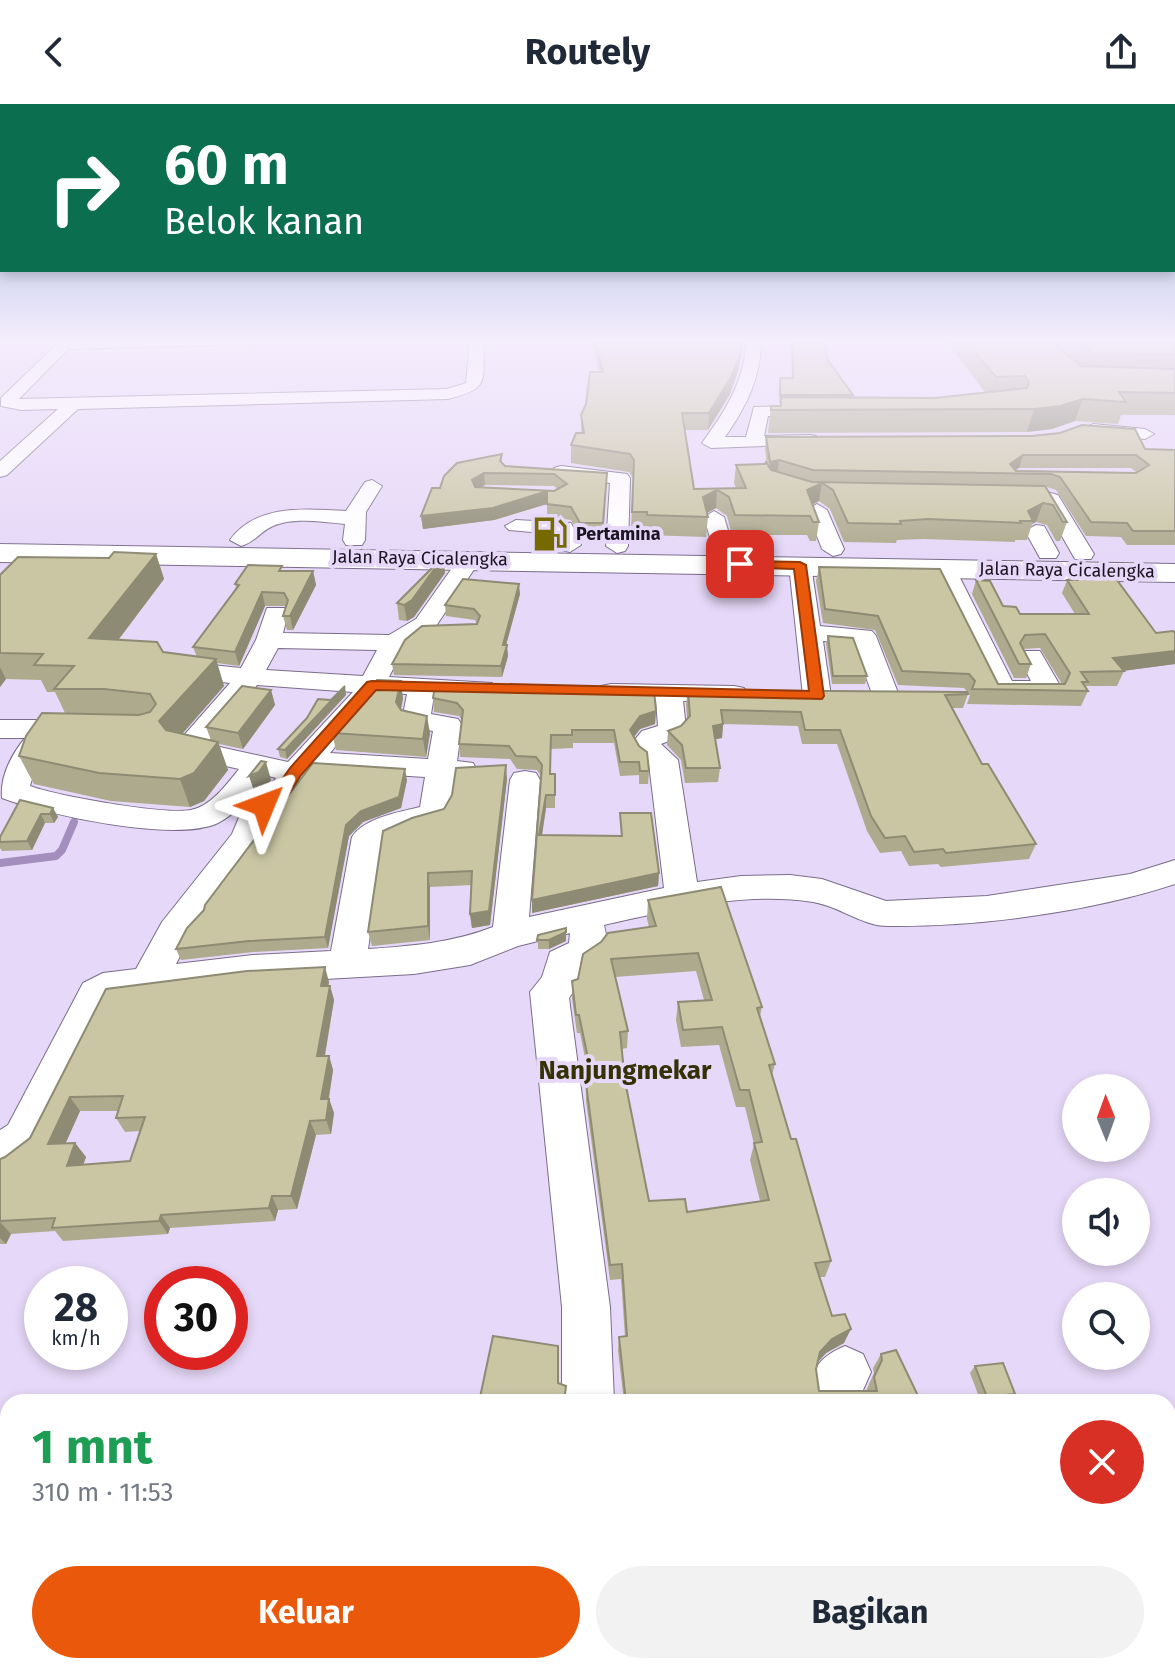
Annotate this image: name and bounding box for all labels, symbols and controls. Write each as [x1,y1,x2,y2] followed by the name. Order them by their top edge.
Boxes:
[32,30,76,74] icon: back
[525,30,650,74] text: Routely
[1099,30,1143,74] icon: share
[164,132,289,199] text: 60 m
[32,136,136,240] icon: right
[164,200,364,244] text: Belok kanan
[531,515,569,553] fuel station icon: Pertamina
[576,523,661,545] place label: Pertamina
[706,530,774,598] pin
[718,542,762,586] icon: arrive
[332,545,508,571] street label: Jalan Raya Cicalengka
[979,557,1155,583] street label: Jalan Raya Cicalengka
[222,763,306,847] position arrow
[539,1055,712,1086] district label: Nanjungmekar
[1062,1074,1150,1162] north arrow
[1062,1074,1150,1370] map controls
[1062,1178,1150,1266] button: sound
[144,1266,248,1370] speed limit sign: 30
[1062,1282,1150,1370] button: search
[54,1284,98,1332] text: 28
[51,1326,101,1350] text: km/h
[32,1418,152,1476] text: 1 mnt
[1060,1420,1144,1504] button: close
[32,1477,174,1508] text: 310 m · 11:53
[32,1566,580,1658] button: Keluar
[596,1566,1144,1658] button: Bagikan

